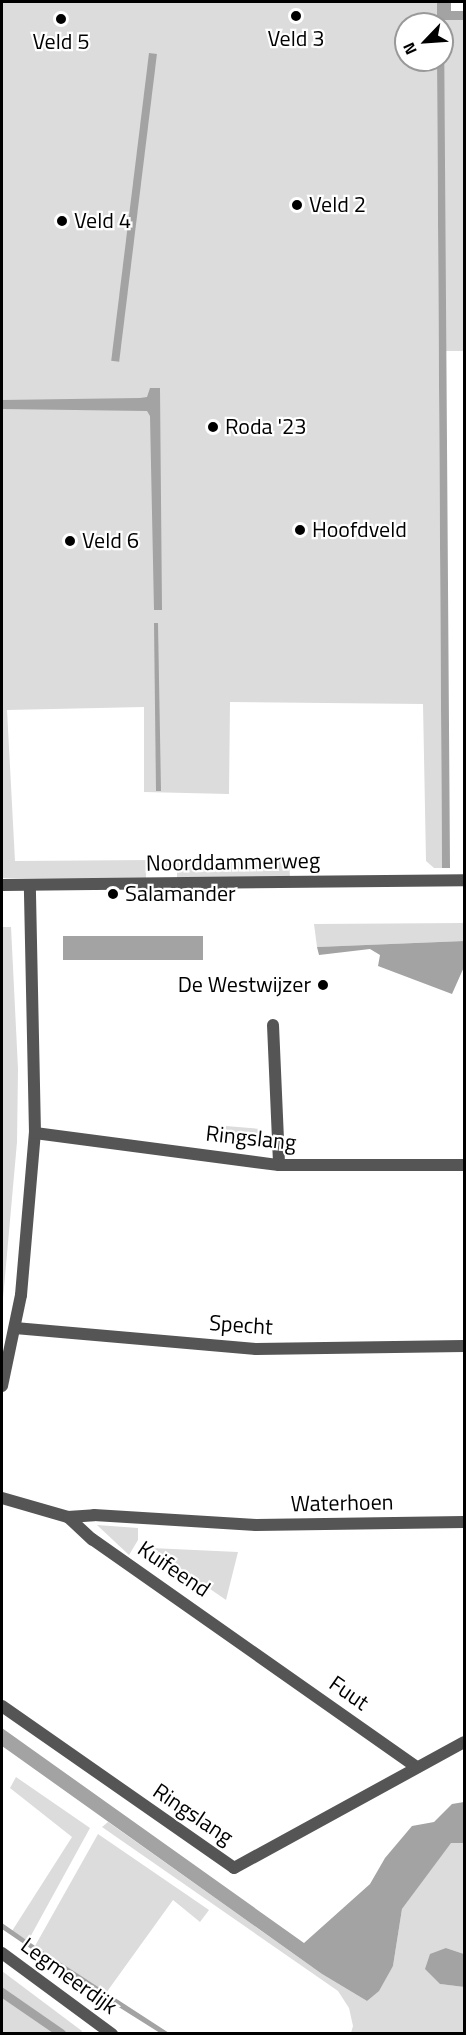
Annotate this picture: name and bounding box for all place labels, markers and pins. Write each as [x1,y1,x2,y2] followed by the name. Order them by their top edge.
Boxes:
[289,9,303,23] marker: Veld 3
[54,12,68,26] marker: Veld 5
[267,26,325,52] place label: Veld 3
[32,29,90,55] place label: Veld 5
[309,192,366,218] place label: Veld 2
[290,198,304,212] marker: Veld 2
[74,208,131,234] place label: Veld 4
[55,214,69,228] marker: Veld 4
[225,414,307,440] place label: Roda '23
[206,420,220,434] marker: Roda '23
[312,517,407,543] place label: Hoofdveld
[293,523,307,537] marker: Hoofdveld
[82,528,139,554] place label: Veld 6
[63,534,77,548] marker: Veld 6
[125,881,236,907] place label: Salamander
[106,887,120,901] marker: Salamander
[178,972,311,998] place label: De Westwijzer
[316,978,330,992] marker: De Westwijzer

